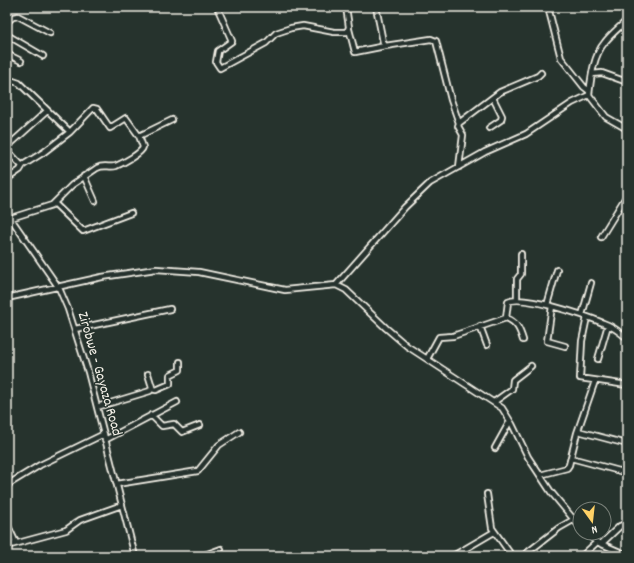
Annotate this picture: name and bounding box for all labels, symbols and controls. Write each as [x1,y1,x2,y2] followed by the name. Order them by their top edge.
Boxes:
[71,309,127,439] street label: Zirobwe - Gayaza Road
[572,501,612,541] north arrow
[589,520,599,537] text: N

